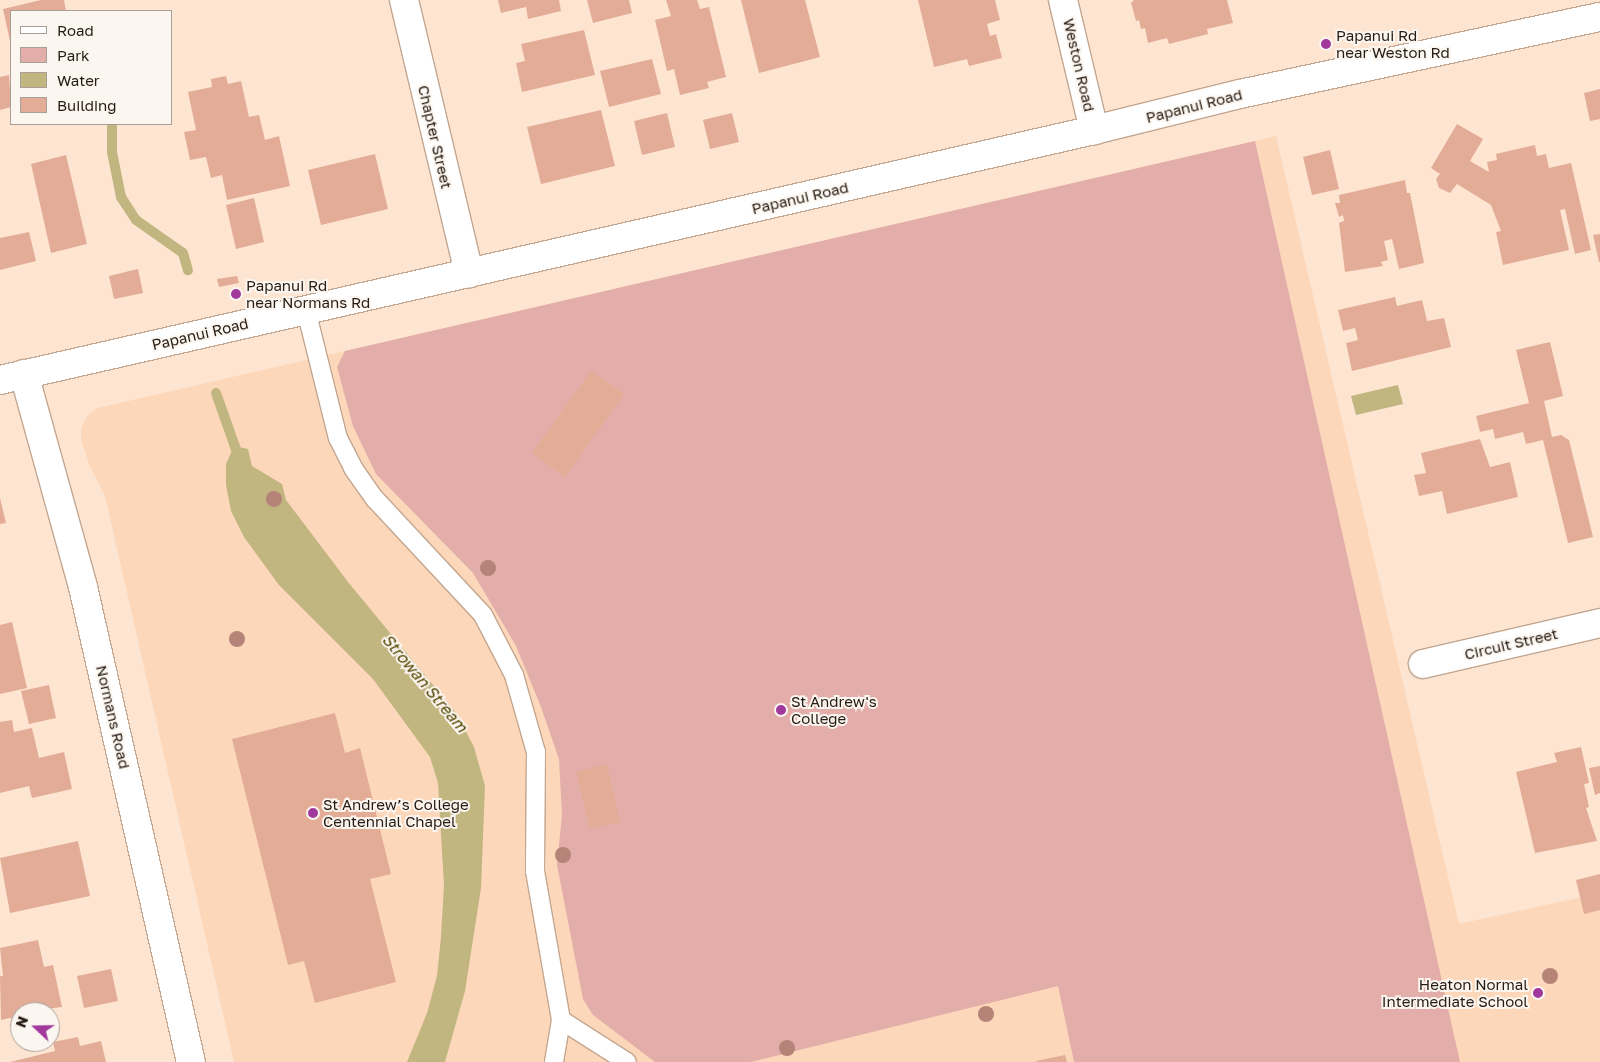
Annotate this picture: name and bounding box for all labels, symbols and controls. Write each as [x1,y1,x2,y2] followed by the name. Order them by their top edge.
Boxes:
[10,10,172,125] legend
[1060,17,1098,113] street label: Weston Road
[57,21,94,39] text: Road
[1336,26,1450,61] place label: Papanui Rd near Weston Rd
[1320,38,1332,50] marker: Papanui Rd near Weston Rd
[57,46,89,64] text: Park
[57,71,100,89] text: Water
[414,83,456,191] street label: Chapter Street
[1144,85,1244,127] street label: Papanui Road
[57,96,117,114] text: Building
[750,178,850,218] street label: Papanui Road
[246,276,370,311] place label: Papanui Rd near Normans Rd
[230,288,242,300] marker: Papanui Rd near Normans Rd
[150,314,250,354] street label: Papanui Road
[1463,625,1559,663] street label: Circuit Street
[378,630,472,736] water label: Strowan Stream
[92,663,134,771] street label: Normans Road
[791,692,877,727] place label: St Andrew's College
[775,704,787,716] marker: St Andrew's College
[323,795,469,830] place label: St Andrew’s College Centennial Chapel
[307,807,319,819] marker: St Andrew’s College Centennial Chapel
[1382,975,1528,1010] place label: Heaton Normal Intermediate School
[1532,987,1544,999] marker: Heaton Normal Intermediate School
[10,1002,60,1052] north arrow
[12,1014,31,1030] text: N

